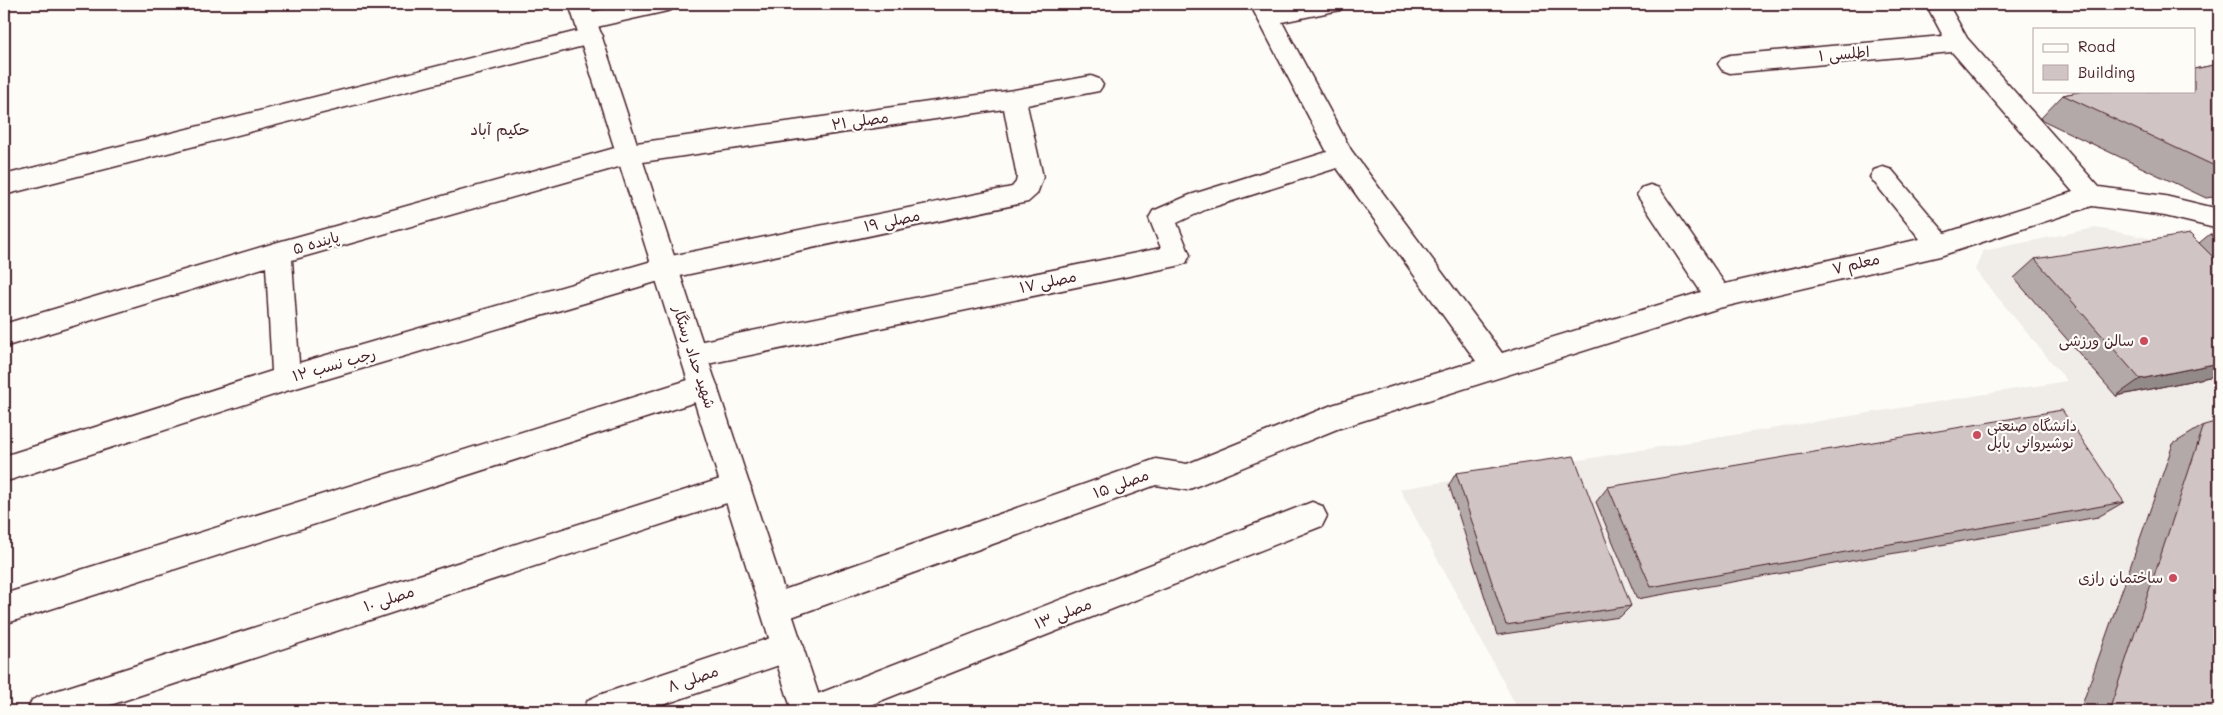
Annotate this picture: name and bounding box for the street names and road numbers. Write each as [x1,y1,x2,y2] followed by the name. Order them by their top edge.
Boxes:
[1818,41,1870,66] street label: اطلسی ۱
[830,106,890,135] street label: مصلی ۲۱
[862,204,922,237] street label: مصلی ۱۹
[290,226,342,259] street label: پاینده ۵
[1830,248,1882,281] street label: معلم ۷
[1017,265,1078,298] street label: مصلی ۱۷
[669,302,721,411] street label: شهید حداد رستگار
[290,343,378,385] street label: رجب نسب ۱۲
[1090,464,1152,503] street label: مصلی ۱۵
[361,580,417,617] street label: مصلی ۱۰
[1031,593,1094,634] street label: مصلی ۱۳
[665,660,721,697] street label: مصلی ۸

